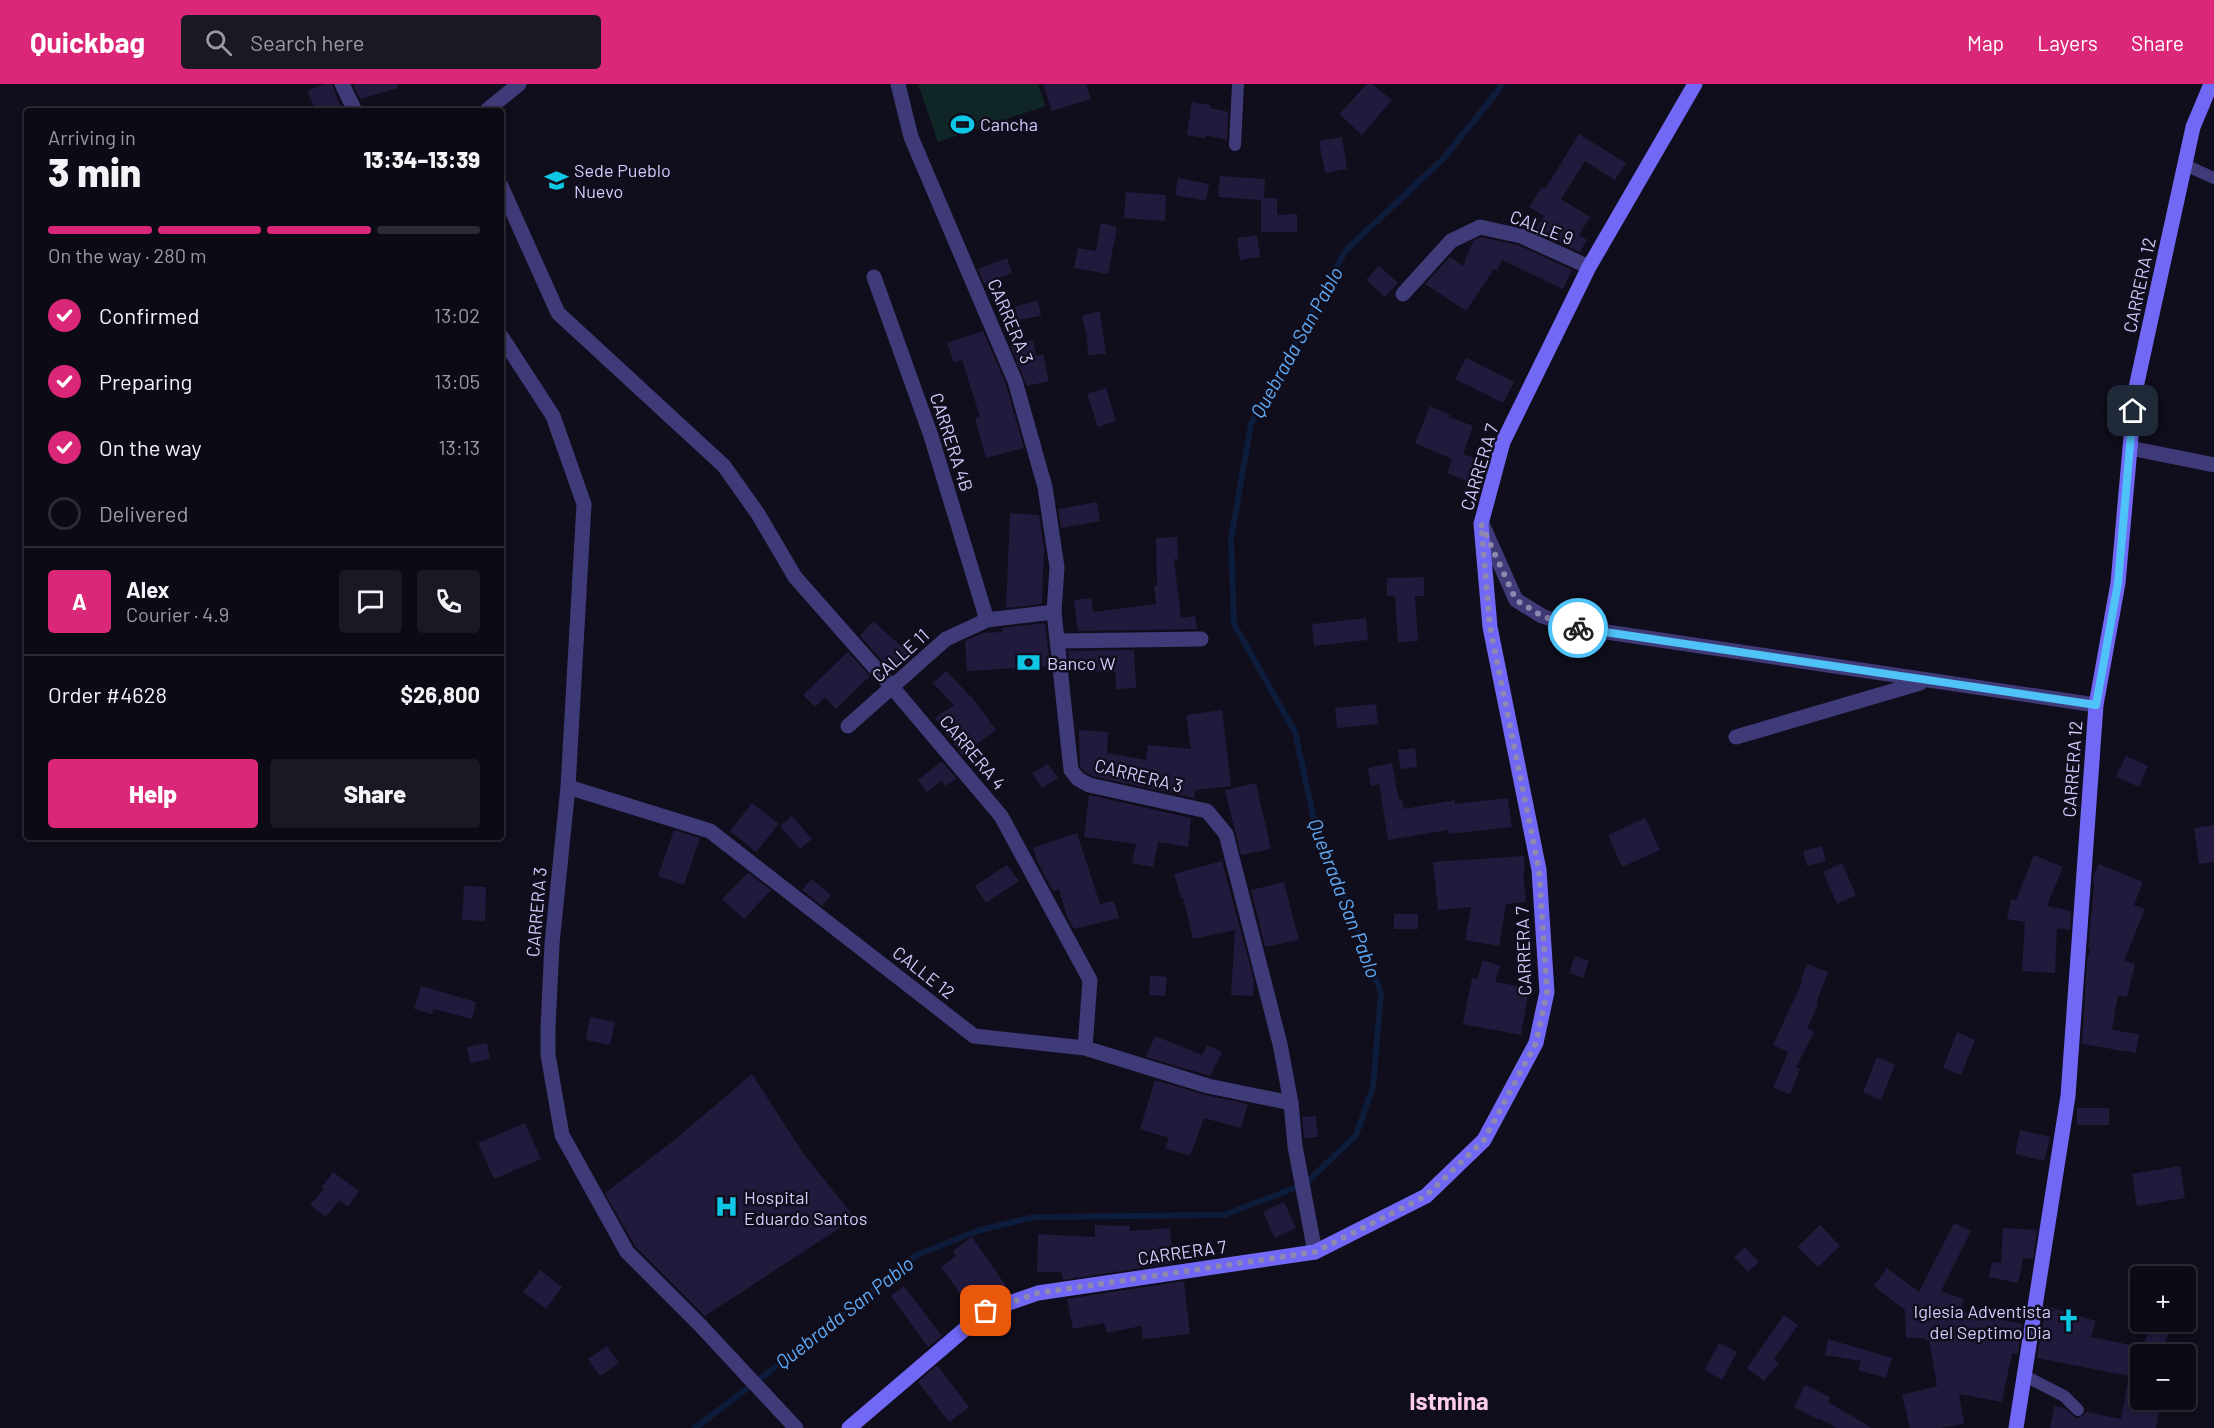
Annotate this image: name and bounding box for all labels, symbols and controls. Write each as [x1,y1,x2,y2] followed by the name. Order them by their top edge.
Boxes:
[181,15,601,69] search box
[30,25,145,59] text: Quickbag
[202,26,235,59] icon: search
[250,29,365,55] text: Search here
[1967,30,2004,55] text: Map
[2037,30,2098,55] text: Layers
[2131,30,2184,55] text: Share
[949,111,975,137] sports icon: Cancha
[980,113,1038,135] place label: Cancha
[48,125,136,149] text: Arriving in
[364,146,480,172] text: 13:34–13:39
[48,148,141,195] text: 3 min
[574,159,671,202] place label: Sede Pueblo Nuevo
[543,167,569,193] school or university icon: Sede Pueblo Nuevo
[1507,205,1577,249] street label: CALLE 9
[2118,235,2160,335] street label: CARRERA 12
[48,243,207,267] text: On the way · 280 m
[1245,262,1347,422] water label: Quebrada San Pablo
[983,275,1039,367] street label: CARRERA 3
[48,299,81,332] icon: check
[99,302,199,328] text: Confirmed
[434,303,480,327] text: 13:02
[48,365,81,398] icon: check
[99,368,192,394] text: Preparing
[434,369,480,393] text: 13:05
[2107,385,2158,436] pin
[926,390,978,494] street label: CARRERA 4B
[2116,394,2149,427] icon: home
[1455,421,1503,513] street label: CARRERA 7
[48,431,81,464] icon: check
[99,434,202,460] text: On the way
[439,435,480,459] text: 13:13
[99,500,188,526] text: Delivered
[339,570,402,633] button: chat
[417,570,480,633] button: phone
[126,576,169,602] text: Alex
[72,588,87,614] text: A
[1548,598,1608,658] courier
[126,602,229,626] text: Courier · 4.9
[1562,612,1595,645] icon: bike
[867,624,933,686] street label: CALLE 11
[1016,650,1042,676] bank icon: Banco W
[1047,652,1116,674] place label: Banco W
[48,681,167,707] text: Order #4628
[400,681,480,707] text: $26,800
[935,710,1011,794] street label: CARRERA 4
[2058,720,2086,818] street label: CARRERA 12
[1093,753,1185,797] street label: CARRERA 3
[48,759,258,828] button: Help
[270,759,480,828] button: Share
[1304,815,1386,981] water label: Quebrada San Pablo
[521,866,551,958] street label: CARRERA 3
[1510,905,1536,996] street label: CARRERA 7
[889,941,959,1003] street label: CALLE 12
[744,1186,867,1229] place label: Hospital Eduardo Santos
[713,1194,739,1220] hospital icon: Hospital Eduardo Santos
[1136,1235,1228,1269] street label: CARRERA 7
[770,1251,918,1373] water label: Quebrada San Pablo
[2130,1266,2196,1410] map controls
[2130,1266,2196,1332] button: +
[960,1285,1011,1336] pin
[969,1294,1002,1327] icon: bag
[1913,1300,2051,1343] place label: Iglesia Adventista del Septimo Dia
[2056,1308,2082,1334] church icon: Iglesia Adventista del Septimo Dia
[2130,1344,2196,1410] button: −
[1409,1386,1489,1415] district label: Istmina

